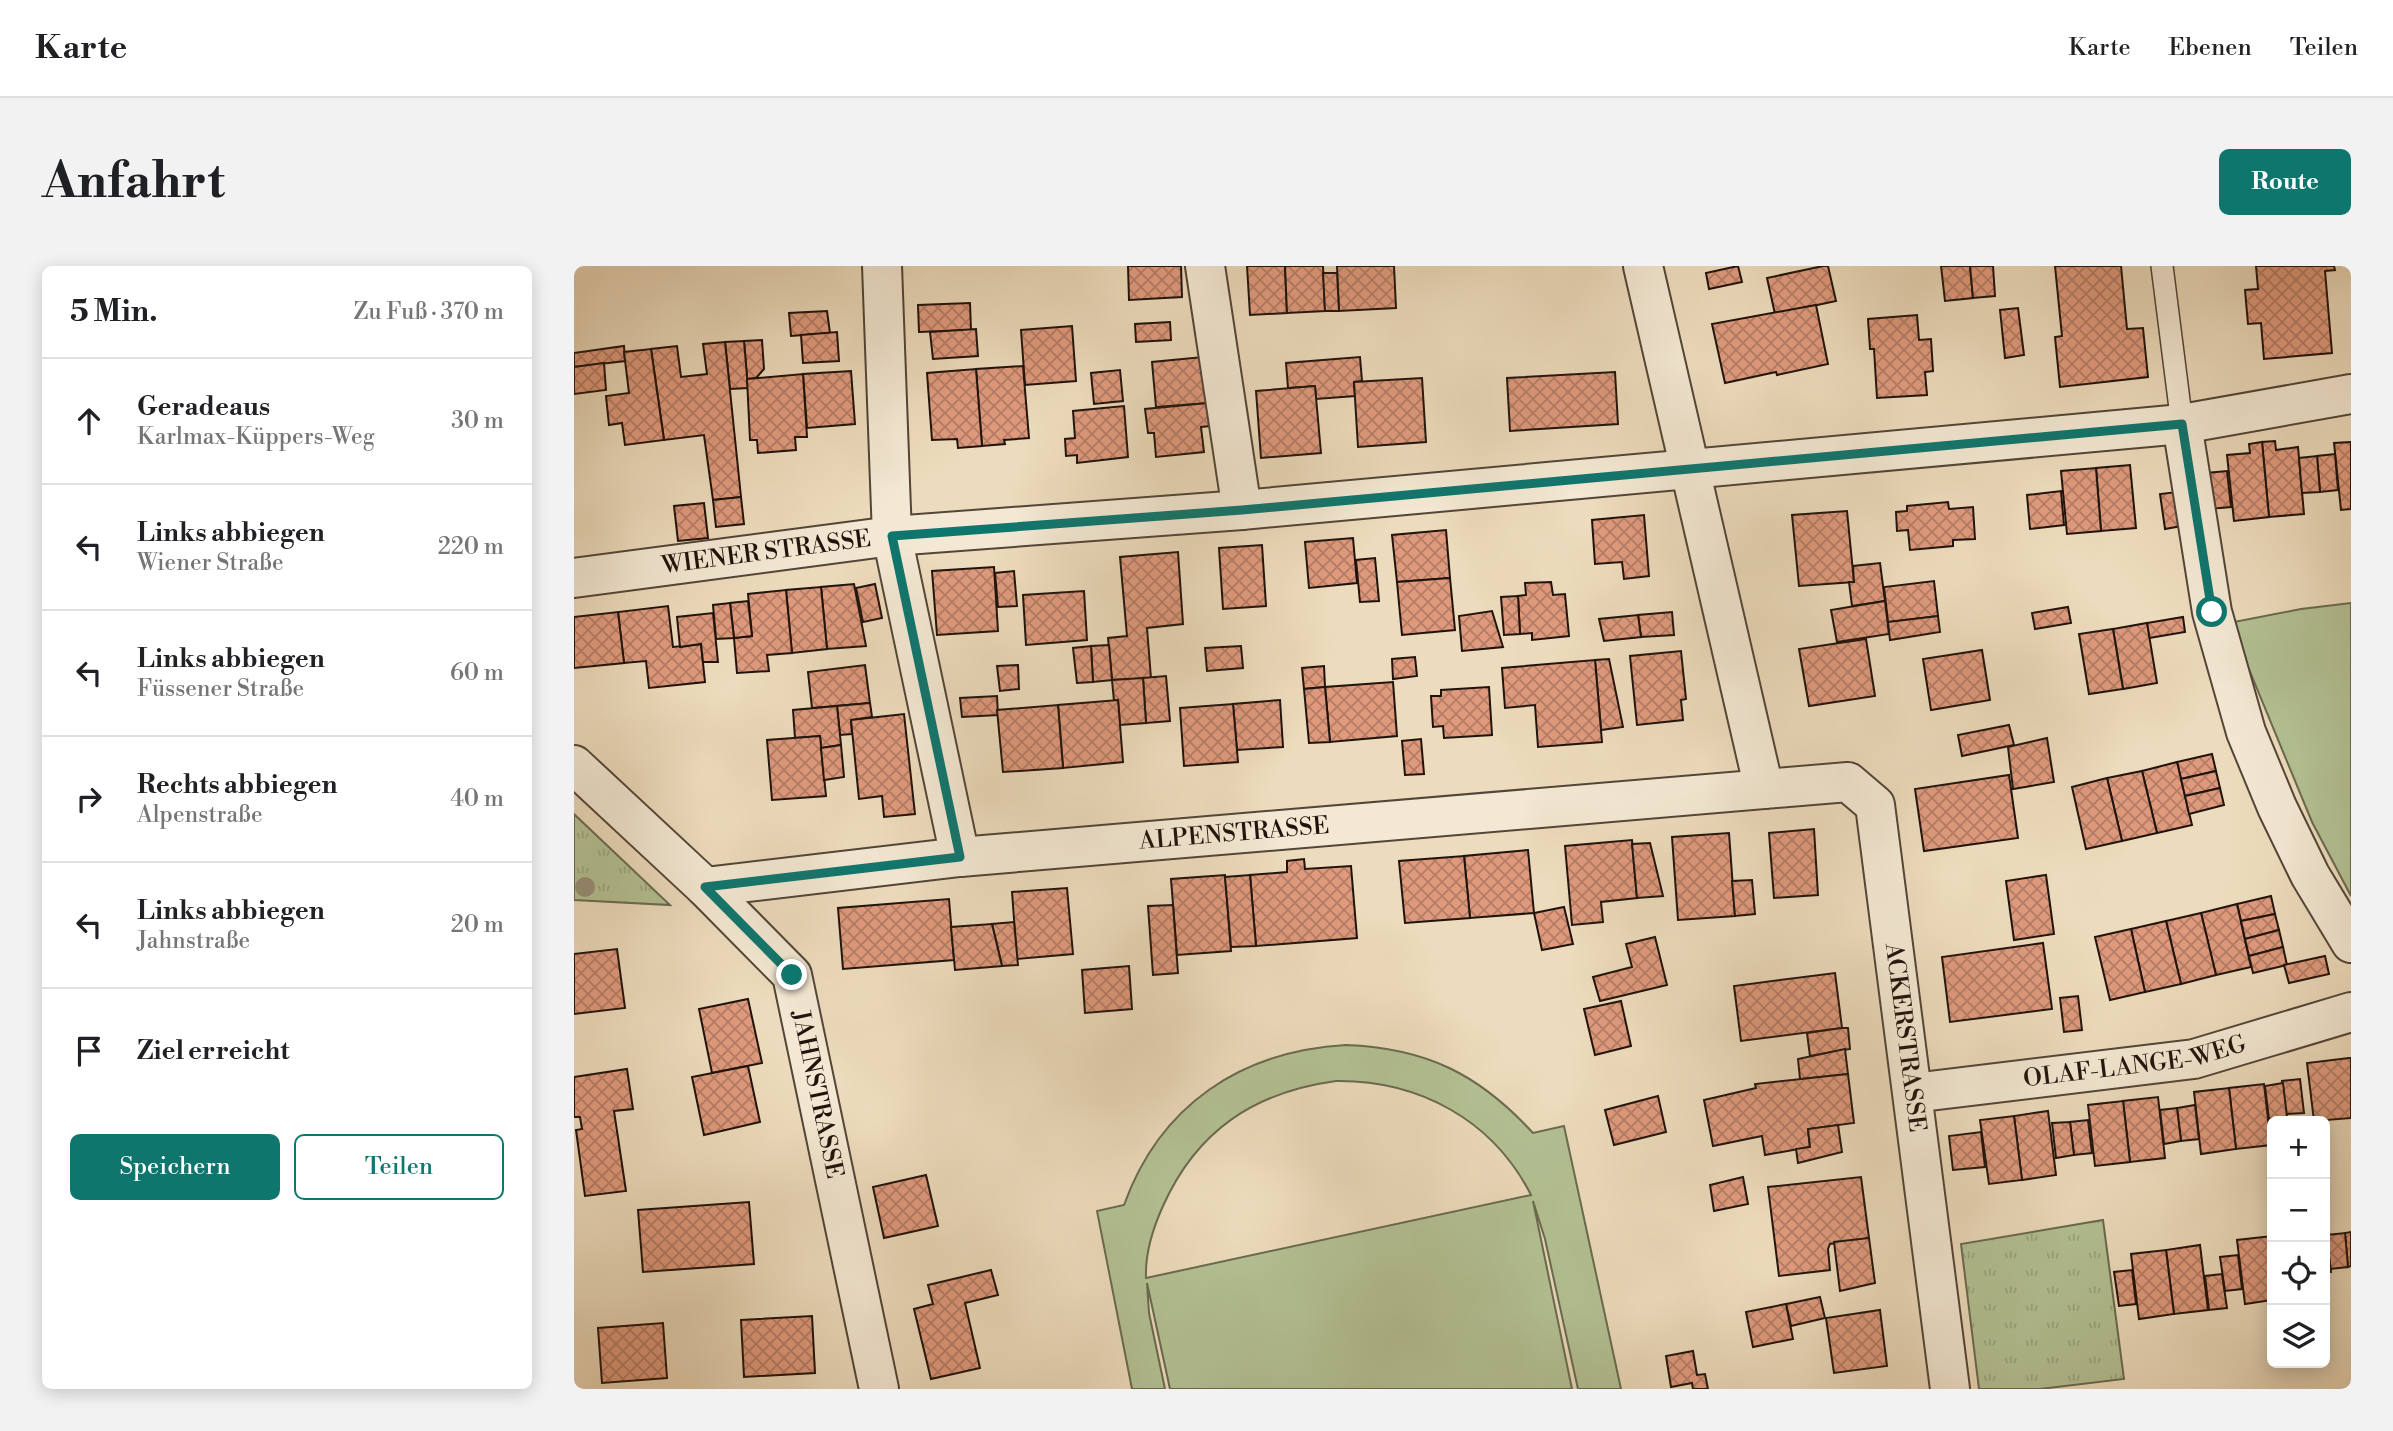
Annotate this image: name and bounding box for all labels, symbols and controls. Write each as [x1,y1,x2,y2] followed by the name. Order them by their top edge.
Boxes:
[35,28,127,69] text: Karte
[2069,33,2131,63] text: Karte
[2169,33,2252,63] text: Ebenen
[2290,33,2358,63] text: Teilen
[2219,149,2351,215] button: Route
[42,152,225,213] text: Anfahrt
[70,293,157,331] text: 5 Min.
[354,298,504,326] text: Zu Fuß · 370 m
[137,391,270,423] text: Geradeaus
[70,402,108,440] icon: ahead
[451,407,504,435] text: 30 m
[137,423,375,451] text: Karlmax-Küppers-Weg
[137,517,325,549] text: Links abbiegen
[659,524,873,581] street label: WIENER STRASSE
[70,528,108,566] icon: left
[438,533,504,561] text: 220 m
[137,549,284,577] text: Wiener Straße
[2196,596,2227,627] route start
[137,643,325,675] text: Links abbiegen
[70,654,108,692] icon: left
[450,659,504,687] text: 60 m
[137,675,304,703] text: Füssener Straße
[137,769,337,801] text: Rechts abbiegen
[70,780,108,818] icon: right
[450,785,504,813] text: 40 m
[137,801,263,829] text: Alpenstraße
[1137,811,1331,857] street label: ALPENSTRASSE
[137,895,325,927] text: Links abbiegen
[70,906,108,944] icon: left
[451,911,504,939] text: 20 m
[137,927,250,955] text: Jahnstraße
[1878,941,1932,1134] street label: ACKERSTRASSE
[776,959,807,990] route end
[785,1007,849,1181] street label: JAHNSTRASSE
[2022,1029,2250,1095] street label: OLAF-LANGE-WEG
[70,1032,108,1070] icon: arrive
[137,1035,289,1067] text: Ziel erreicht
[2267,1116,2330,1368] map controls
[2267,1116,2330,1179] button: +
[70,1134,280,1200] button: Speichern
[294,1134,504,1200] button: Teilen
[2267,1179,2330,1242] button: −
[2267,1242,2330,1305] button: locate
[2267,1305,2330,1368] button: layers

